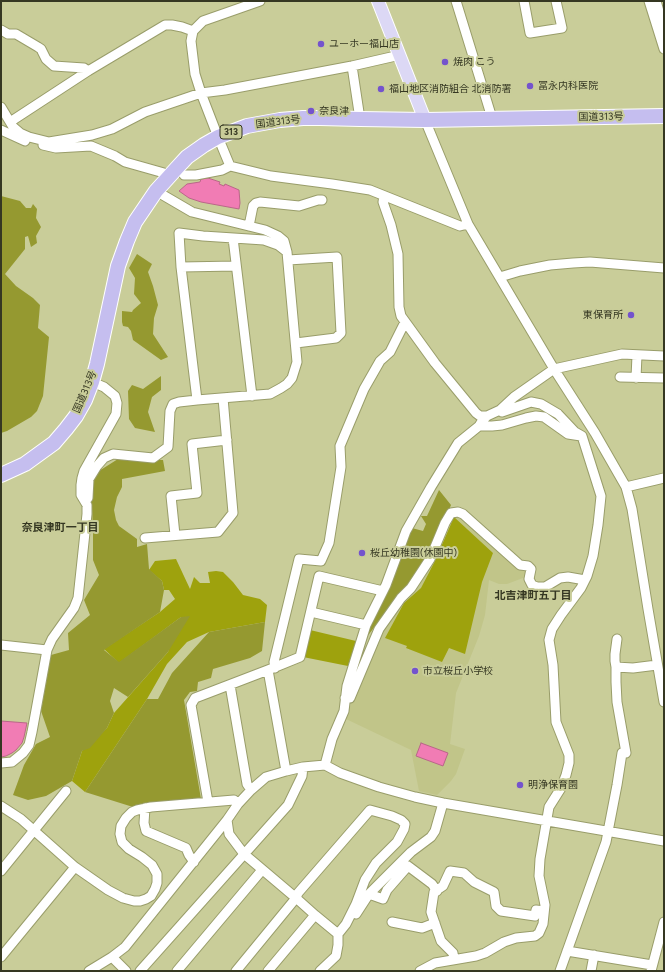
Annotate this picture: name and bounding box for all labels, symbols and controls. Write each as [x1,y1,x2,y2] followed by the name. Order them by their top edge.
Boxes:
[329,38,399,50] place label: ユーホー福山店
[316,39,326,49] marker: ユーホー福山店
[453,56,495,68] place label: 焼肉 こう
[440,57,450,67] marker: 焼肉 こう
[538,80,598,92] place label: 冨永内科医院
[525,81,535,91] marker: 冨永内科医院
[389,83,511,95] place label: 福山地区消防組合 北消防署
[376,84,386,94] marker: 福山地区消防組合 北消防署
[319,105,349,117] place label: 奈良津
[306,106,316,116] marker: 奈良津
[578,111,624,123] street label: 国道313号
[255,113,301,131] street label: 国道313号
[220,125,242,139] road number: 313
[583,309,623,321] place label: 東保育所
[626,310,636,320] marker: 東保育所
[71,369,99,415] street label: 国道313号
[22,521,98,535] district label: 奈良津町一丁目
[370,547,457,559] place label: 桜丘幼稚園(休園中)
[357,548,367,558] marker: 桜丘幼稚園(休園中)
[495,589,571,603] district label: 北吉津町五丁目
[423,665,493,677] place label: 市立桜丘小学校
[410,666,420,676] marker: 市立桜丘小学校
[528,779,578,791] place label: 明浄保育園
[515,780,525,790] marker: 明浄保育園

